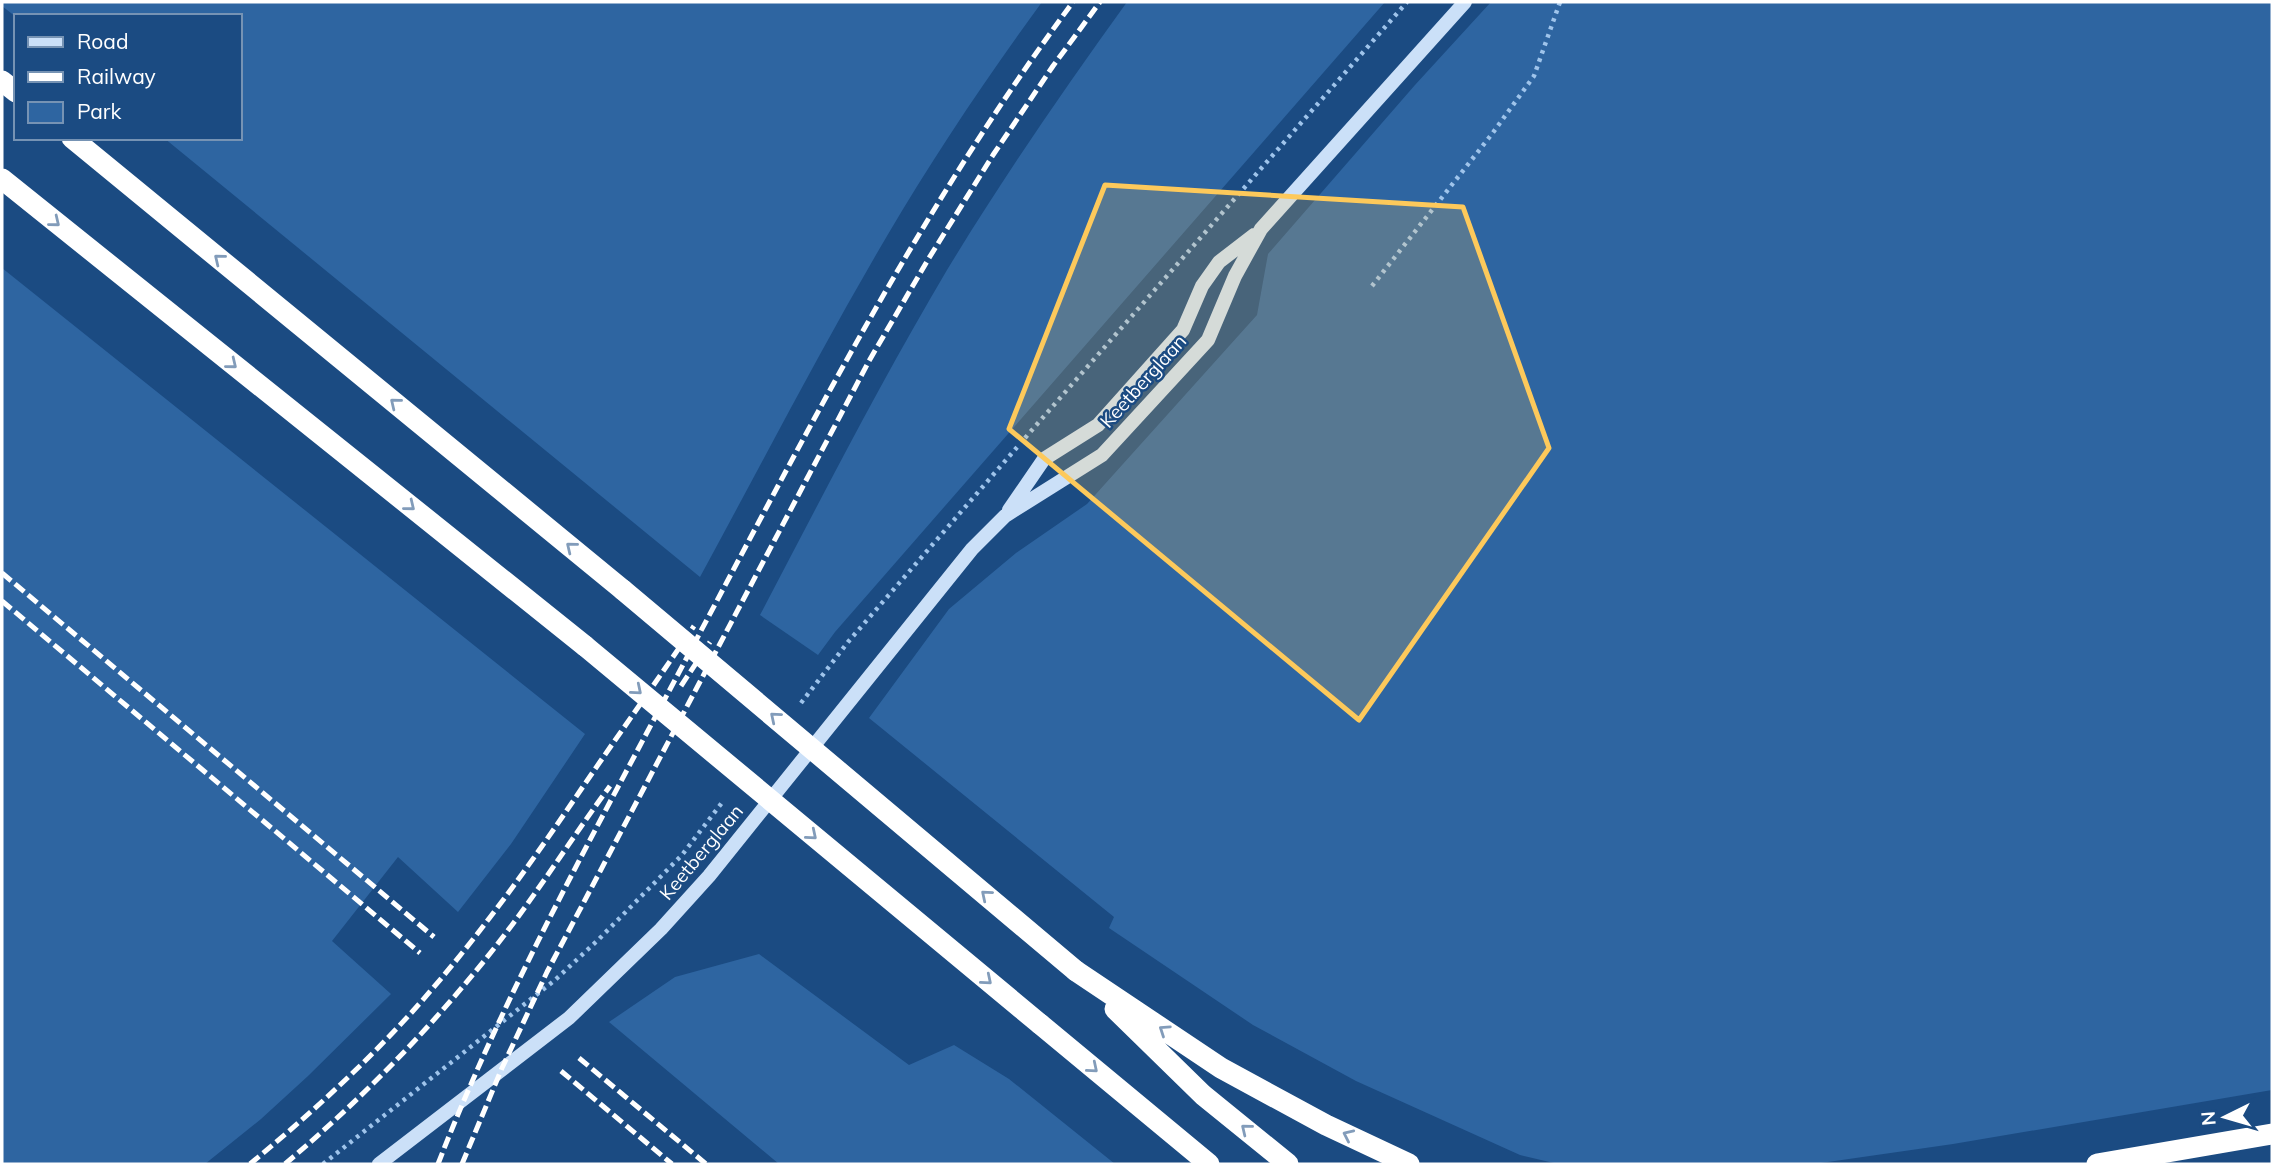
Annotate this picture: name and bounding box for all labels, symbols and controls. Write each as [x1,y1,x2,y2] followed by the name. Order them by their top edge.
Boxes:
[14,14,242,140] legend
[77,28,128,54] text: Road
[77,63,156,89] text: Railway
[77,98,121,124] text: Park
[47,213,60,226] one-way arrow
[214,254,226,267] one-way arrow
[1095,329,1191,433] street label: Keetberglaan
[224,356,237,368] one-way arrow
[390,399,403,411] one-way arrow
[402,498,415,511] one-way arrow
[566,543,579,555] one-way arrow
[629,682,642,694] one-way arrow
[770,713,782,726] one-way arrow
[654,799,748,905] street label: Keetberglaan
[804,827,817,839] one-way arrow
[982,891,994,904] one-way arrow
[979,972,992,984] one-way arrow
[1159,1026,1172,1038] one-way arrow
[1084,1060,1097,1072] one-way arrow
[2190,1082,2260,1152] north arrow
[2195,1110,2221,1127] text: N
[1241,1125,1253,1138] one-way arrow
[1343,1129,1355,1143] one-way arrow

